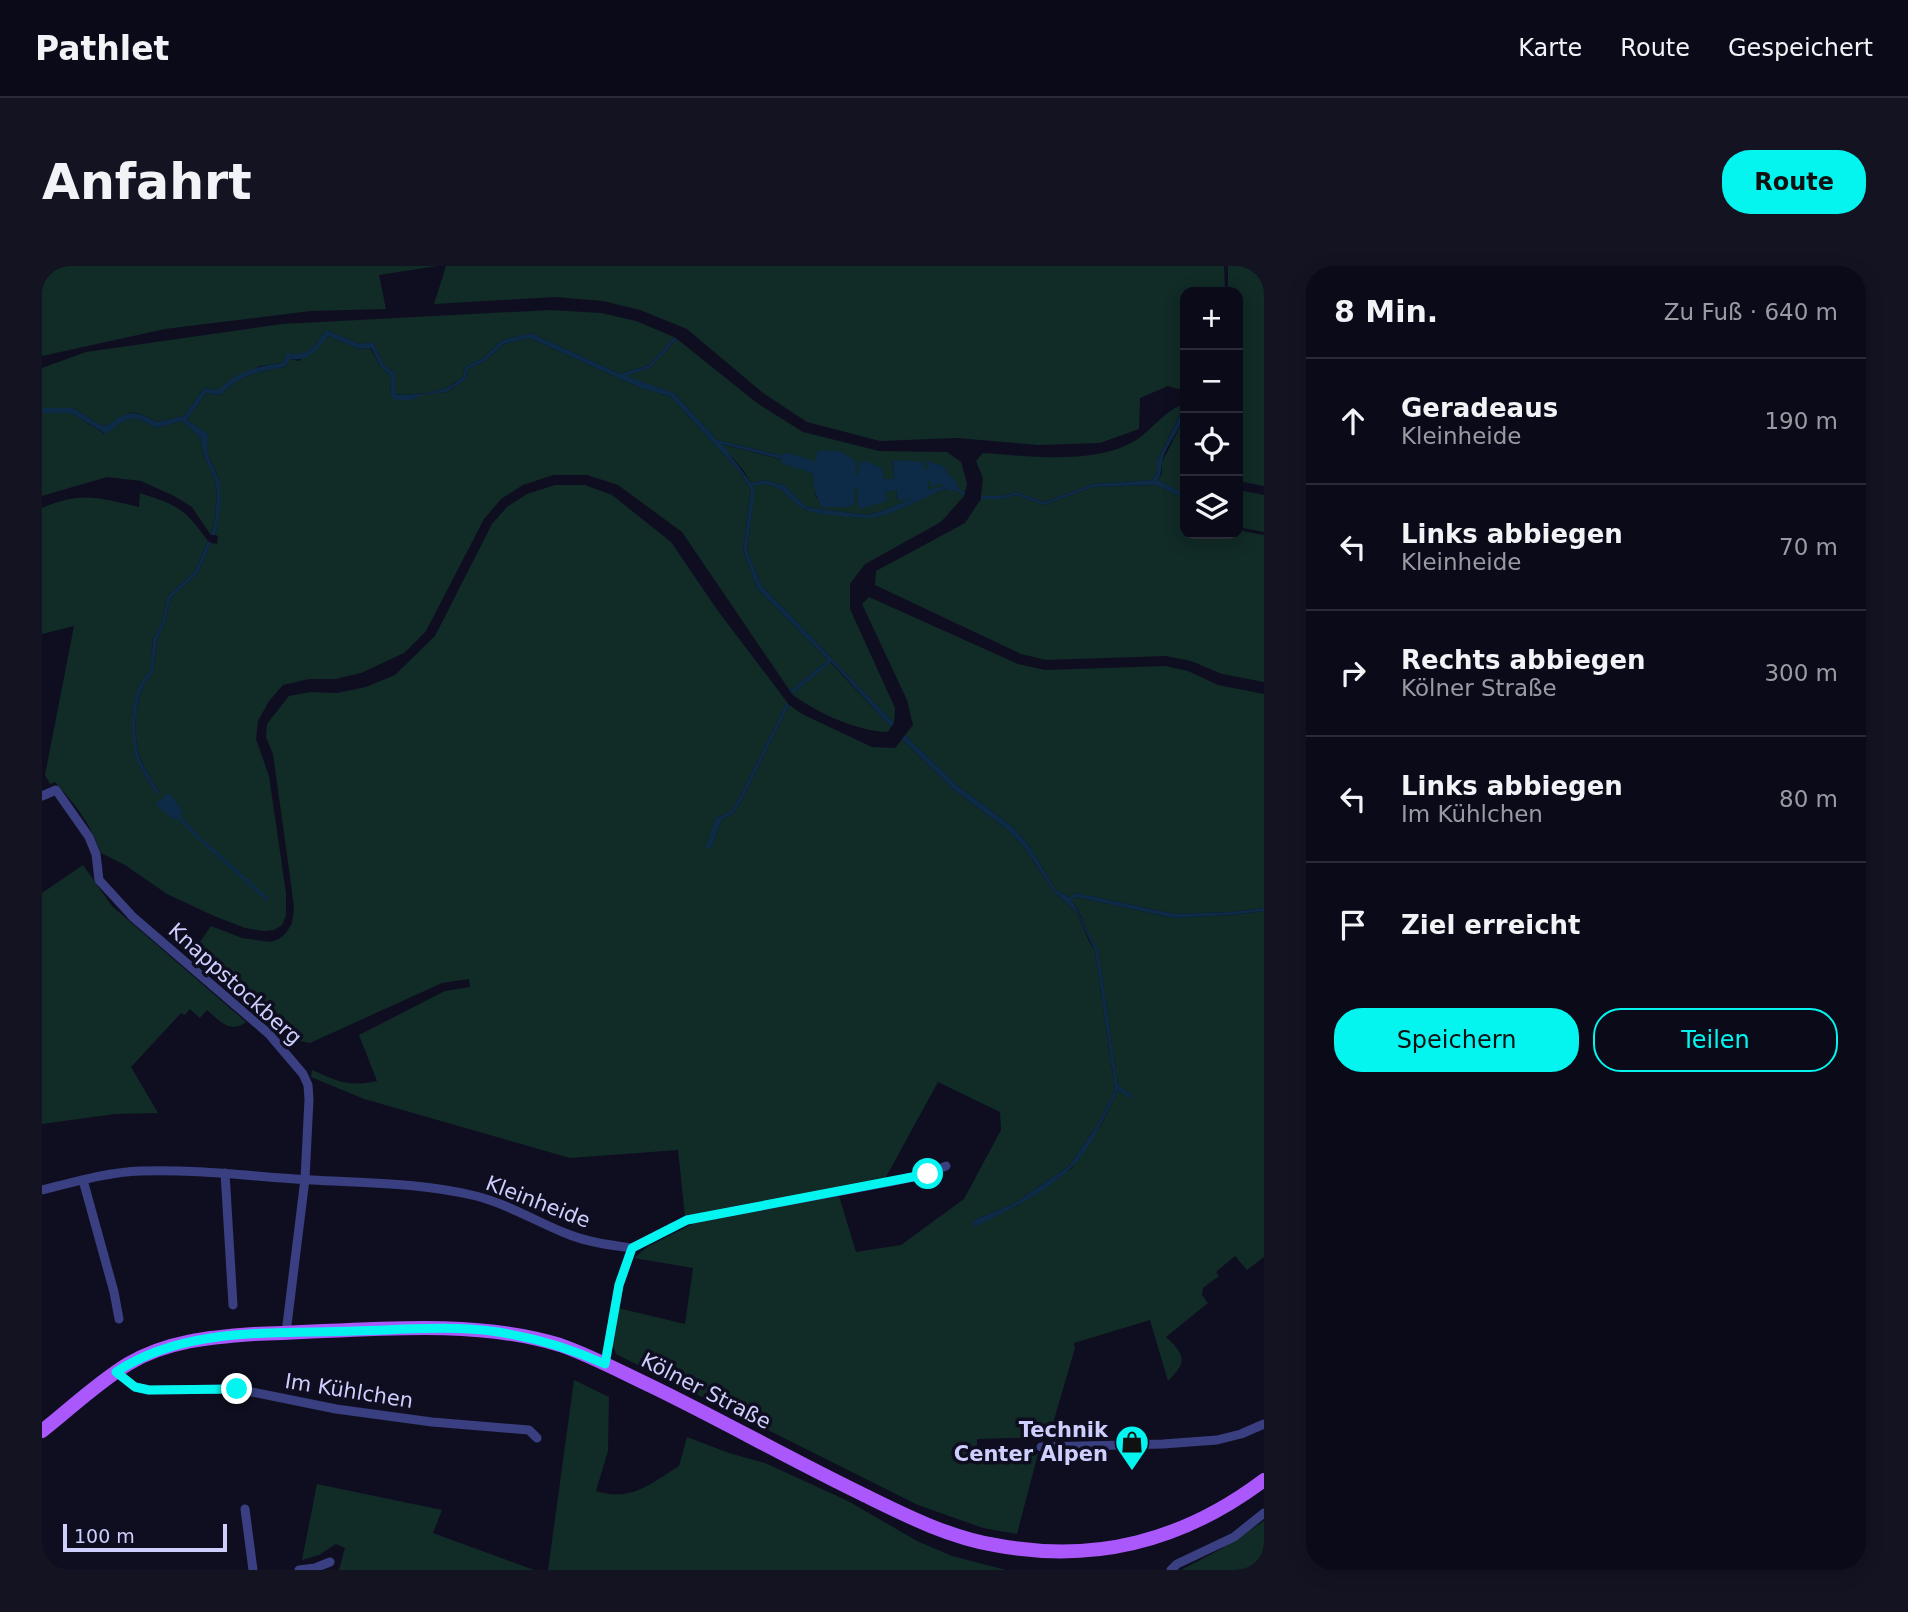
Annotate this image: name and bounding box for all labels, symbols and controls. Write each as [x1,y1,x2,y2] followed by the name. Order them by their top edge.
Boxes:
[35,29,169,68] text: Pathlet
[1518,34,1582,62] text: Karte
[1620,34,1690,62] text: Route
[1728,34,1873,62] text: Gespeichert
[1722,150,1866,214] button: Route
[42,154,252,211] text: Anfahrt
[1180,287,1243,539] map controls
[1180,287,1243,350] button: +
[1334,294,1438,329] text: 8 Min.
[1664,299,1838,325] text: Zu Fuß · 640 m
[1180,350,1243,413] button: −
[1401,393,1558,423] text: Geradeaus
[1334,402,1372,440] icon: ahead
[1764,408,1838,434] text: 190 m
[1180,413,1243,476] button: locate
[1401,423,1521,449] text: Kleinheide
[1180,476,1243,539] button: layers
[1401,519,1623,549] text: Links abbiegen
[1334,528,1372,566] icon: left
[1779,534,1838,560] text: 70 m
[1401,549,1521,575] text: Kleinheide
[1401,645,1646,675] text: Rechts abbiegen
[1334,654,1372,692] icon: right
[1764,660,1838,686] text: 300 m
[1401,675,1557,701] text: Kölner Straße
[1401,771,1623,801] text: Links abbiegen
[1334,780,1372,818] icon: left
[1779,786,1838,812] text: 80 m
[1401,801,1543,827] text: Im Kühlchen
[1334,906,1372,944] icon: arrive
[1401,910,1581,940] text: Ziel erreicht
[164,918,306,1050] street label: Knappstockberg
[1334,1008,1579,1072] button: Speichern
[1593,1008,1838,1072] button: Teilen
[912,1158,943,1189] route start
[482,1171,594,1233] street label: Kleinheide
[637,1348,775,1434] street label: Kölner Straße
[283,1369,415,1413] street label: Im Kühlchen
[221,1373,252,1404] route end
[954,1418,1109,1466] place label: Technik Center Alpen
[1113,1423,1151,1472] shop icon: Technik Center Alpen
[63,1521,228,1553] scale bar
[74,1525,135,1547] text: 100 m

